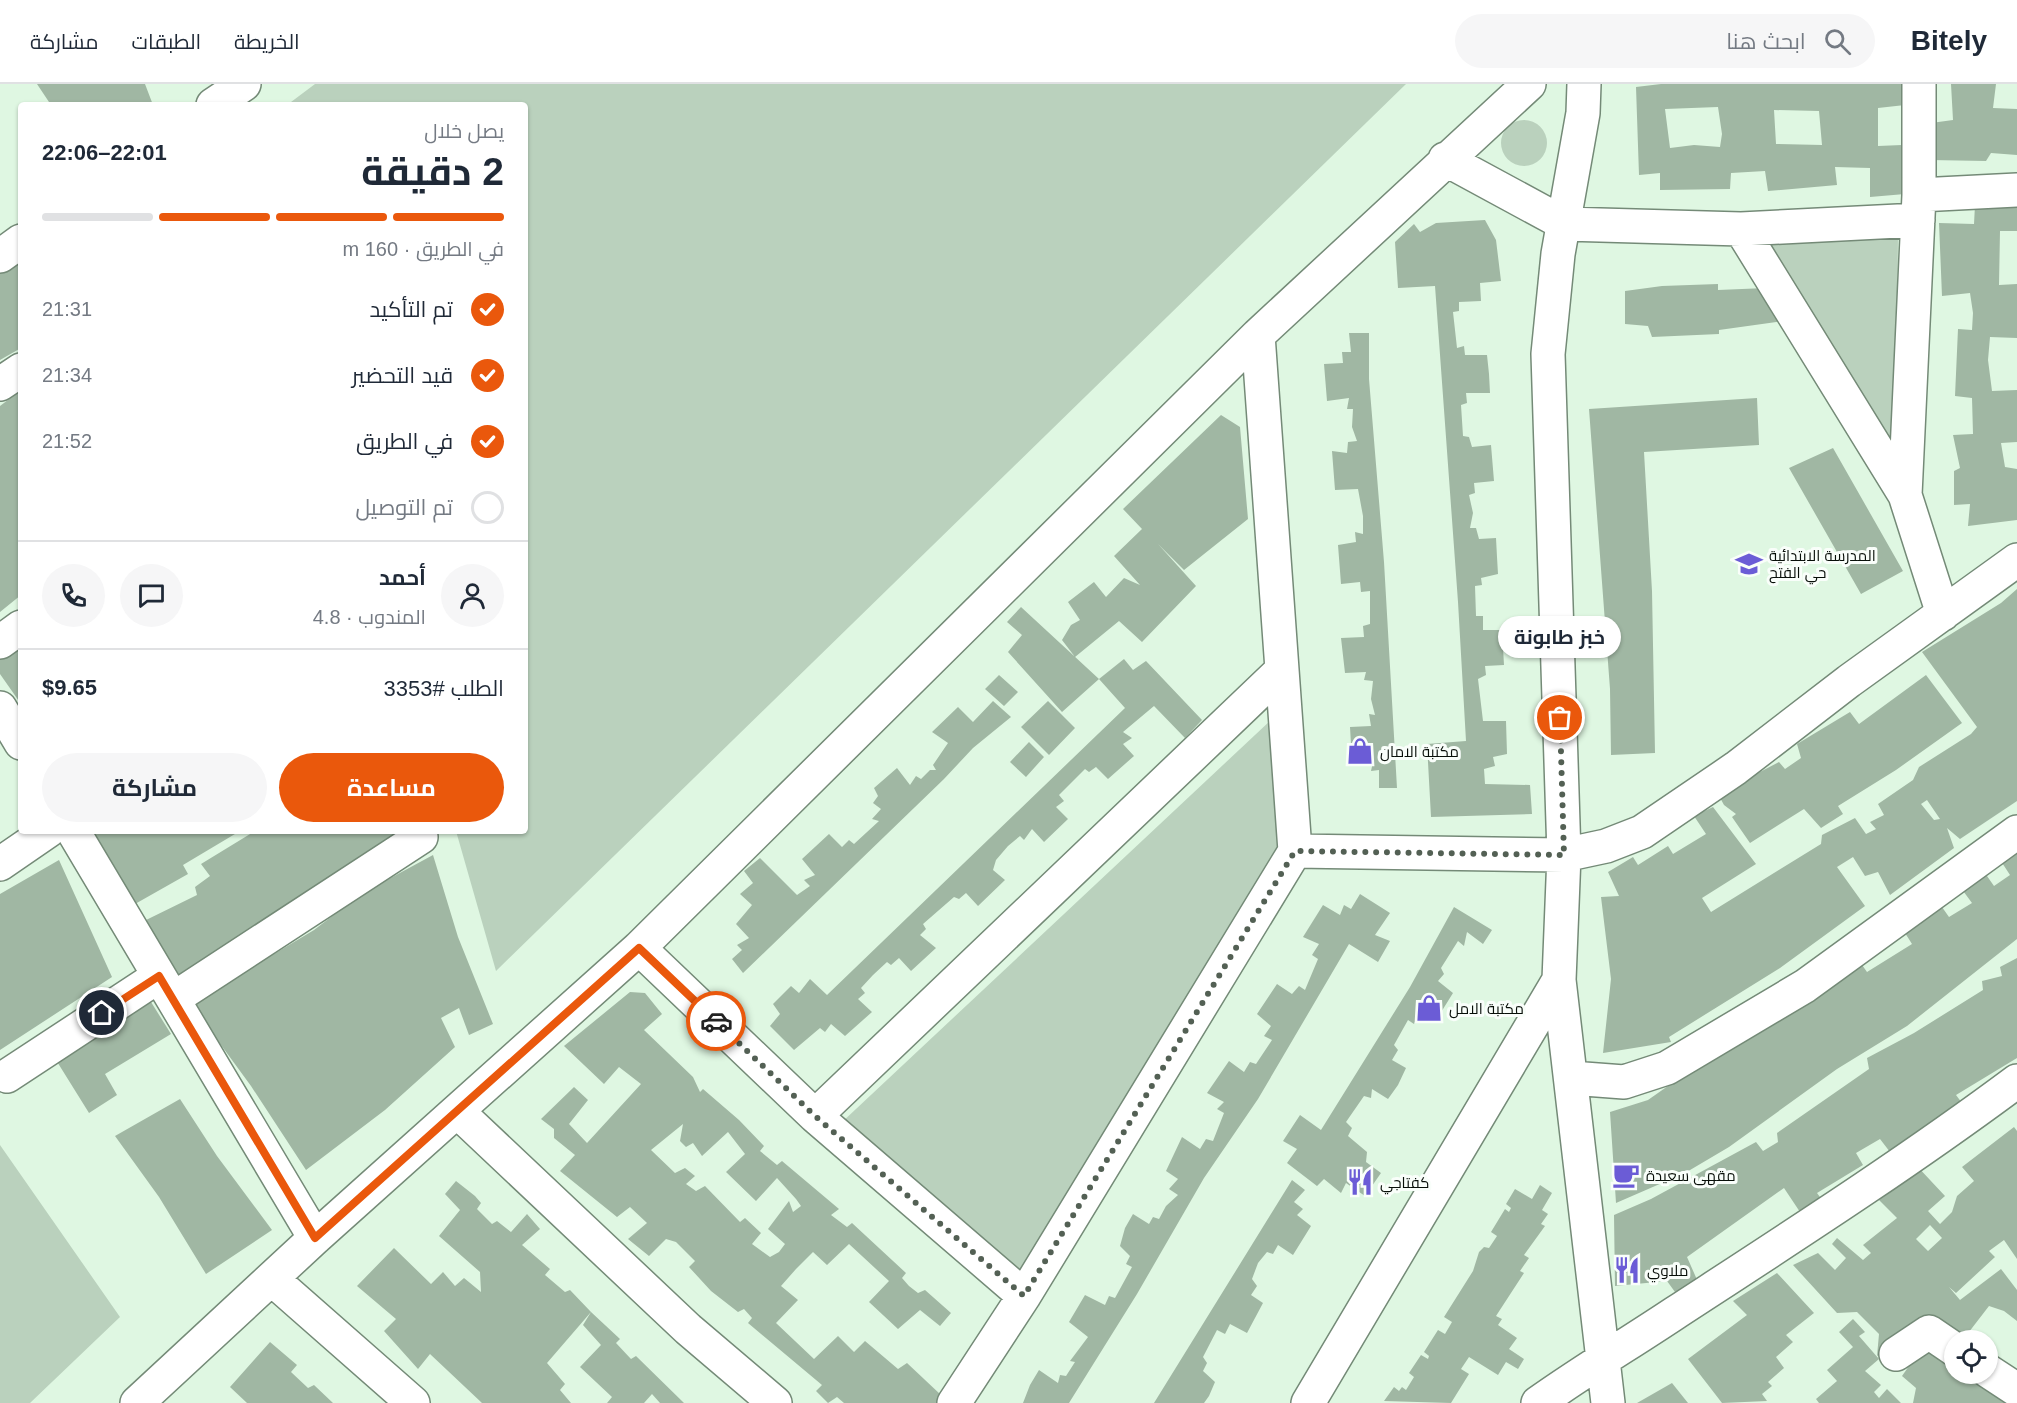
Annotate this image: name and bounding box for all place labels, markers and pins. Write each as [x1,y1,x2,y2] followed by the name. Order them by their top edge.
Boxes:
[1769,547,1876,585] place label: المدرسة الابتدائية حي الفتح
[1734,549,1764,579] school or university icon: المدرسة الابتدائية حي الفتح
[1498,616,1622,658] callout: خبز طابونة
[1534,692,1585,743] pin
[1345,736,1375,766] shop icon: مكتبة الامان
[1380,743,1459,762] place label: مكتبة الامان
[76,987,127,1038] pin
[1414,993,1444,1023] shop icon: مكتبة الامل
[1449,1000,1524,1019] place label: مكتبة الامل
[1611,1160,1641,1190] cafe icon: مقهى سعيدة
[1345,1167,1375,1197] restaurant icon: كفتاجي
[1646,1167,1736,1186] place label: مقهى سعيدة
[1380,1174,1429,1195] place label: كفتاجي
[1612,1255,1642,1285] restaurant icon: ملاوي
[1647,1262,1688,1283] place label: ملاوي

